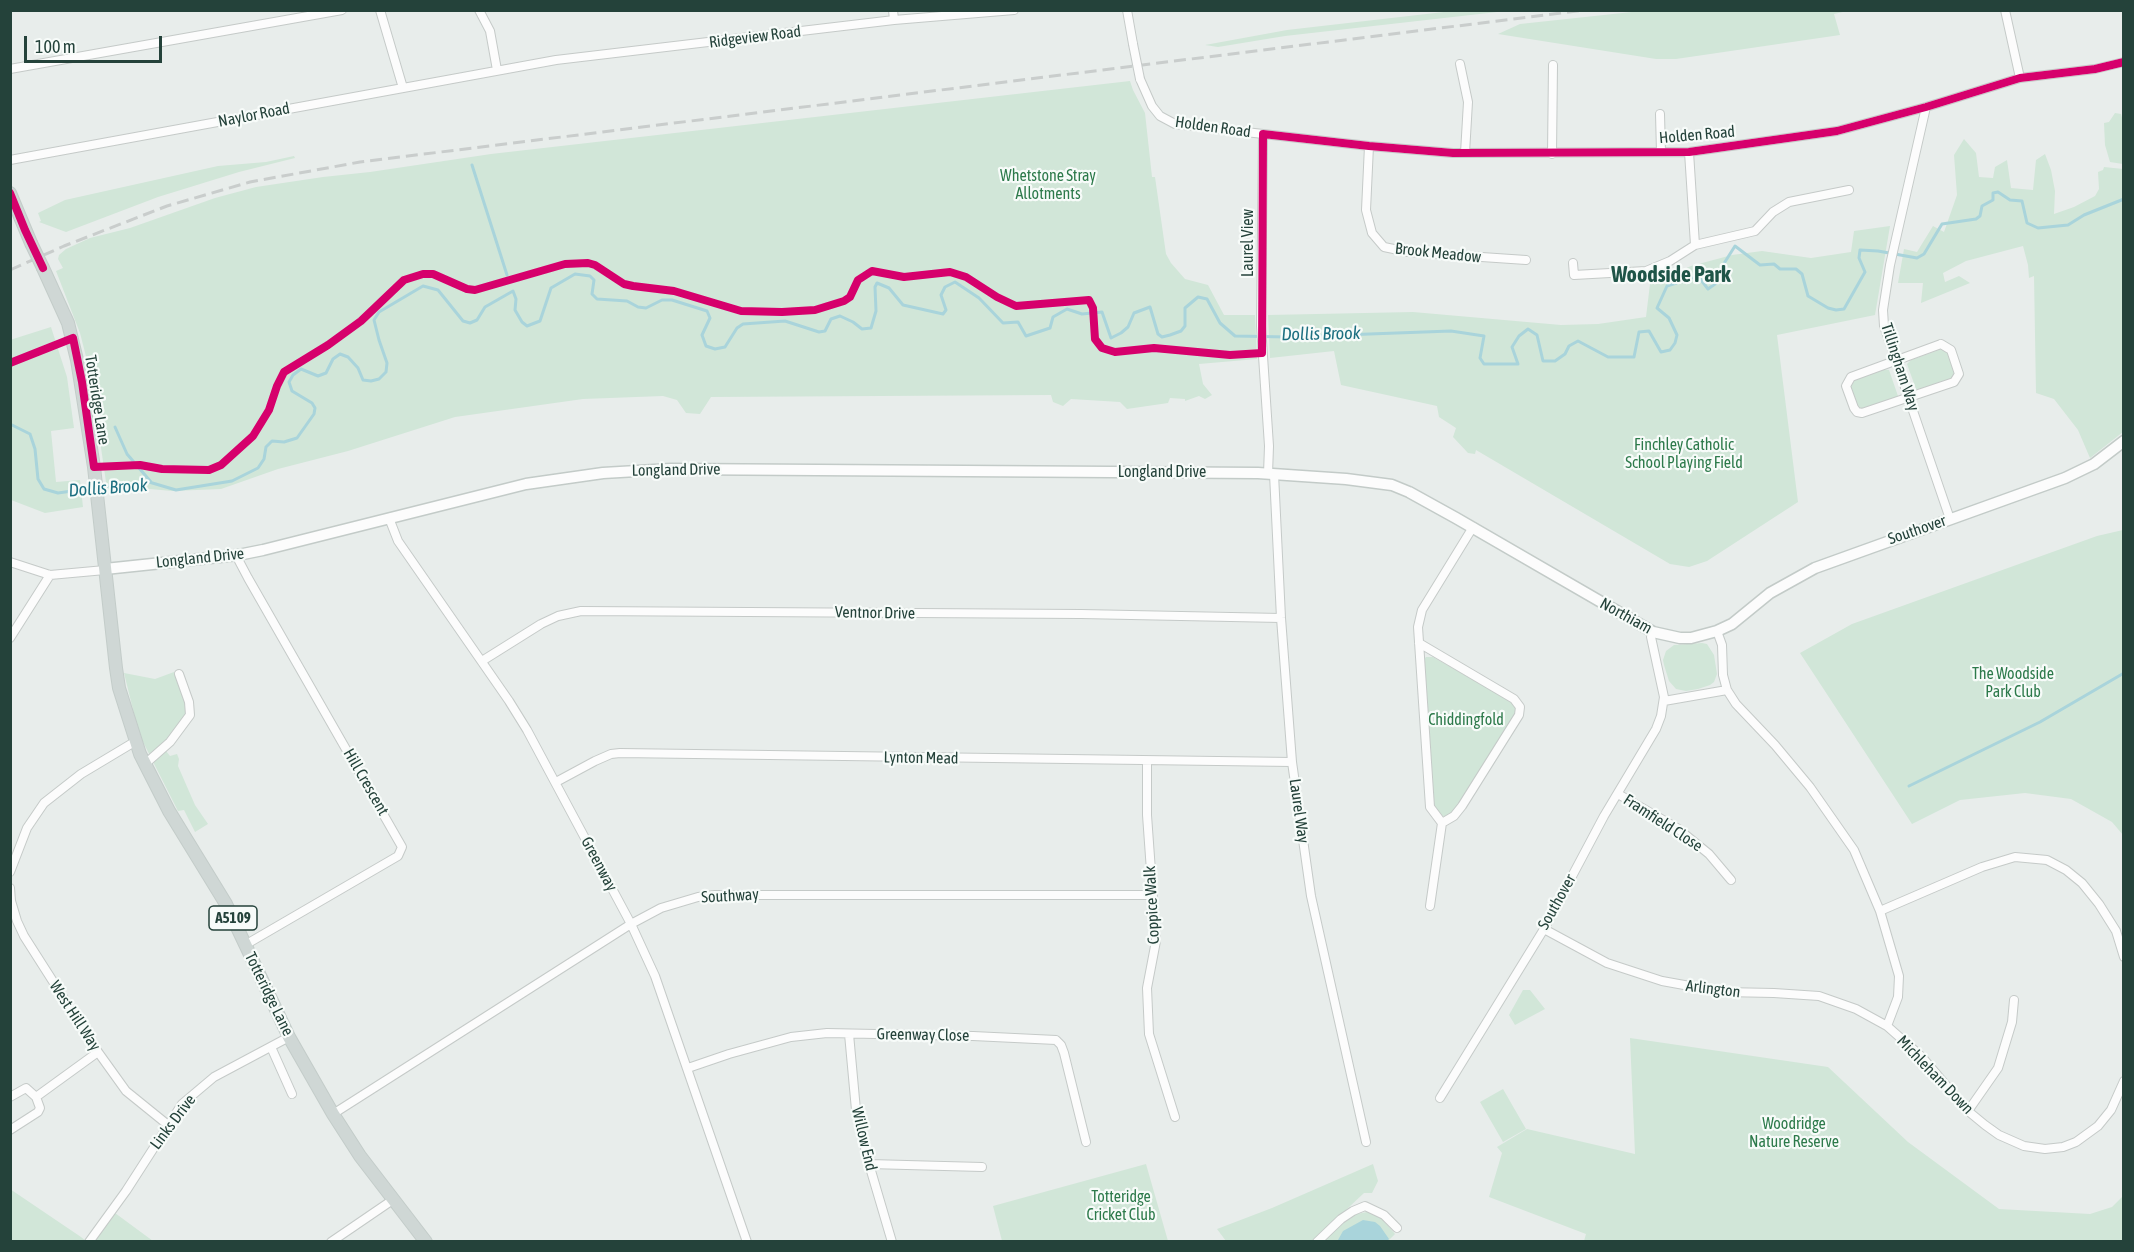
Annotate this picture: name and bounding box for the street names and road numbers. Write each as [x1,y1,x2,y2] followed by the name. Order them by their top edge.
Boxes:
[708,22,802,52] street label: Ridgeview Road
[217,99,291,131] street label: Naylor Road
[1174,112,1252,142] street label: Holden Road
[1658,122,1736,148] street label: Holden Road
[1238,209,1258,277] street label: Laurel View
[1394,239,1482,267] street label: Brook Meadow
[1877,321,1923,413] street label: Tillingham Way
[80,354,114,446] street label: Totteridge Lane
[632,460,720,480] street label: Longland Drive
[1118,462,1206,482] street label: Longland Drive
[1885,511,1949,549] street label: Southover
[155,544,245,572] street label: Longland Drive
[1597,594,1655,638] street label: Northiam
[835,603,915,623] street label: Ventnor Drive
[339,745,393,819] street label: Hill Crescent
[883,748,959,768] street label: Lynton Mead
[1285,778,1313,844] street label: Laurel Way
[1620,790,1706,856] street label: Framfield Close
[577,834,621,894] street label: Greenway
[1140,865,1164,945] street label: Coppice Walk
[1534,871,1580,933] street label: Southover
[701,885,759,907] street label: Southway
[209,906,257,930] road number: A5109
[241,949,297,1039] street label: Totteridge Lane
[1685,976,1741,1002] street label: Arlington
[45,977,105,1055] street label: West Hill Way
[876,1025,970,1045] street label: Greenway Close
[1893,1032,1977,1118] street label: Michleham Down
[146,1091,200,1153] street label: Links Drive
[847,1105,881,1173] street label: Willow End

